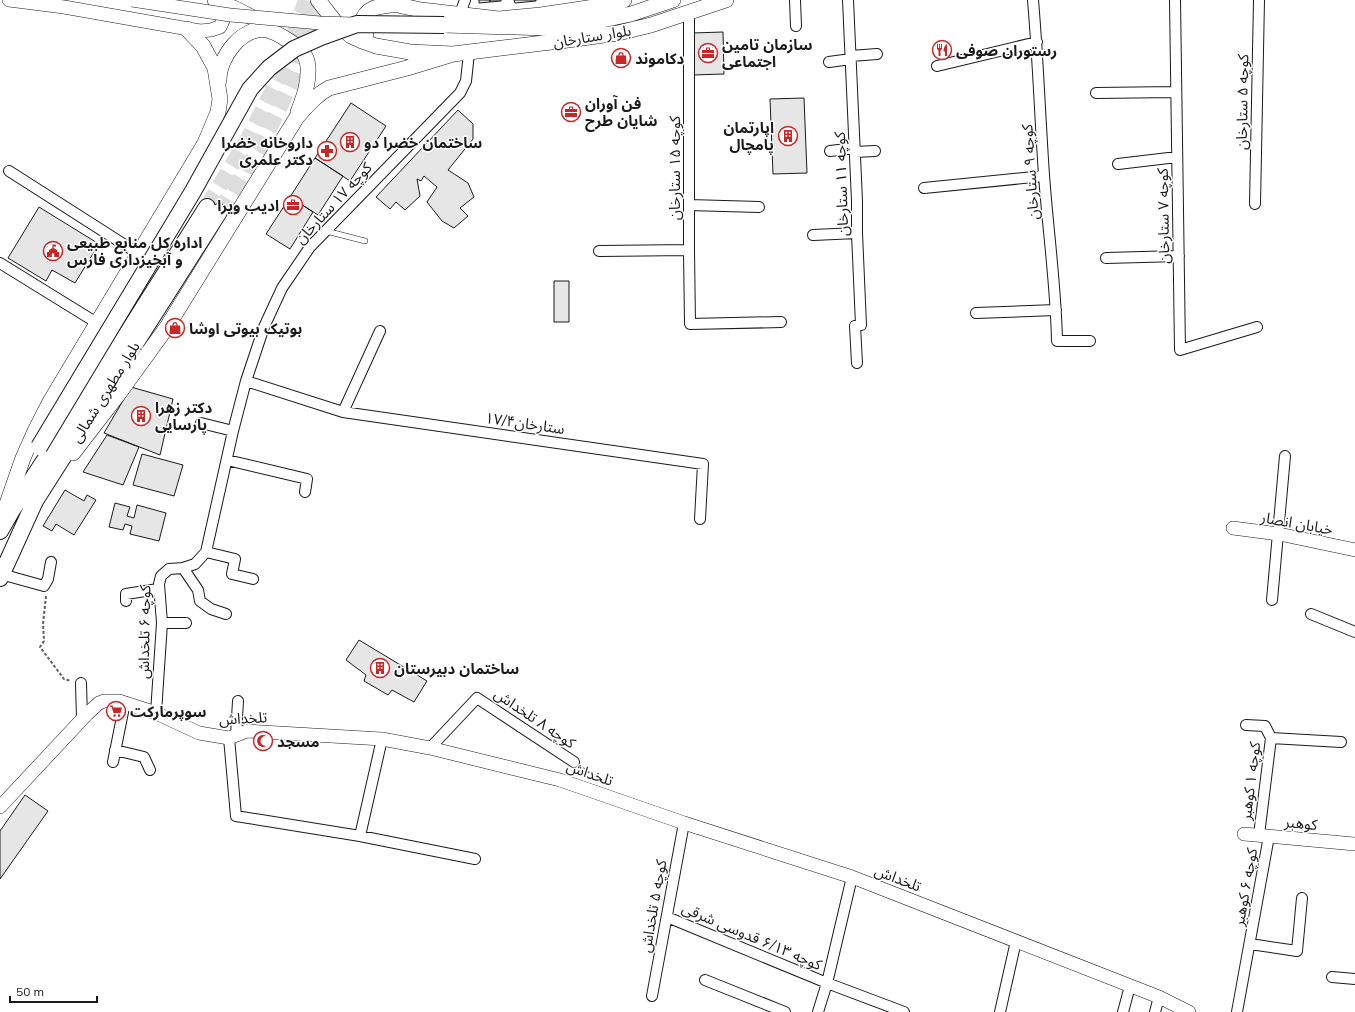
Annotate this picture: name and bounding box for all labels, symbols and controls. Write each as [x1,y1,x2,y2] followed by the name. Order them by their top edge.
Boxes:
[552,20,632,52] street label: بلوار ستارخان
[722,35,812,71] place label: سازمان تامین اجتماعی
[931,39,953,61] restaurant icon: رستوران صوفی
[956,41,1057,60] place label: رستوران صوفی
[697,42,719,64] office icon: سازمان تامین اجتماعی
[610,47,632,69] shop icon: دکاموند
[635,49,684,68] place label: دکاموند
[1232,53,1253,150] street label: کوچه ۵ ستارخان
[585,94,658,132] place label: فن آوران شایان طرح
[560,101,582,123] office icon: فن آوران شایان طرح
[665,115,685,220] street label: کوچه ۱۵ ستارخان
[723,118,774,154] place label: اپارتمان پامچال
[1017,123,1044,221] street label: کوچه ۹ ستارخان
[777,125,799,147] building icon: اپارتمان پامچال
[339,131,361,153] building icon: ساختمان خضرا دو
[830,131,853,237] street label: کوچه ۱۱ ستارخان
[221,133,313,169] place label: داروخانه خضرا دکتر علمری
[364,133,482,152] place label: ساختمان خضرا دو
[316,140,338,162] pharmacy icon: داروخانه خضرا دکتر علمری
[290,158,377,248] street label: کوچه ۱۷ ستارخان
[1153,167,1174,264] street label: کوچه ۷ ستارخان
[282,194,304,216] office icon: ادیب ویرا
[217,196,279,215] place label: ادیب ویرا
[67,233,202,269] place label: اداره کل منابع طبیعى و آبخیزدارى فارس
[42,240,64,262] public building icon: اداره کل منابع طبیعى و آبخیزدارى فارس
[164,317,186,339] shop icon: بوتیک بیوتی اوشا
[189,319,302,338] place label: بوتیک بیوتی اوشا
[66,338,144,446] street label: بلوار مطهرى شمالى
[155,398,212,434] place label: دکتر زهرا پارسایی
[130,405,152,427] building icon: دکتر زهرا پارسایی
[484,408,566,438] street label: ستارخان۱۷/۴
[1258,507,1335,539] street label: خیابان انصار
[134,584,155,679] street label: کوچه ۶ تلخداش
[369,657,391,679] building icon: ساختمان دبیرستان
[394,659,519,678] place label: ساختمان دبیرستان
[490,684,580,753] street label: کوچه ۸ تلخداش
[105,700,127,722] supermarket icon: سوپرمارکت
[130,702,207,721] place label: سوپرمارکت
[218,707,268,729] street label: تلخداش
[252,730,274,752] mosque icon: مسجد
[277,732,319,751] place label: مسجد
[1236,740,1265,822] street label: کوچه ۱ کوهبر
[564,756,616,790] street label: تلخداش
[1283,812,1319,834] street label: کوهبر
[1229,846,1262,929] street label: کوچه ۶ کوهبر
[635,857,672,954] street label: کوچه ۵ تلخداش
[872,860,924,896] street label: تلخداش
[679,898,826,975] street label: کوچه ۶/۱۳ قدوسی شرقی
[10,978,97,1004] scale bar
[16,984,44,999] text: 50 m

